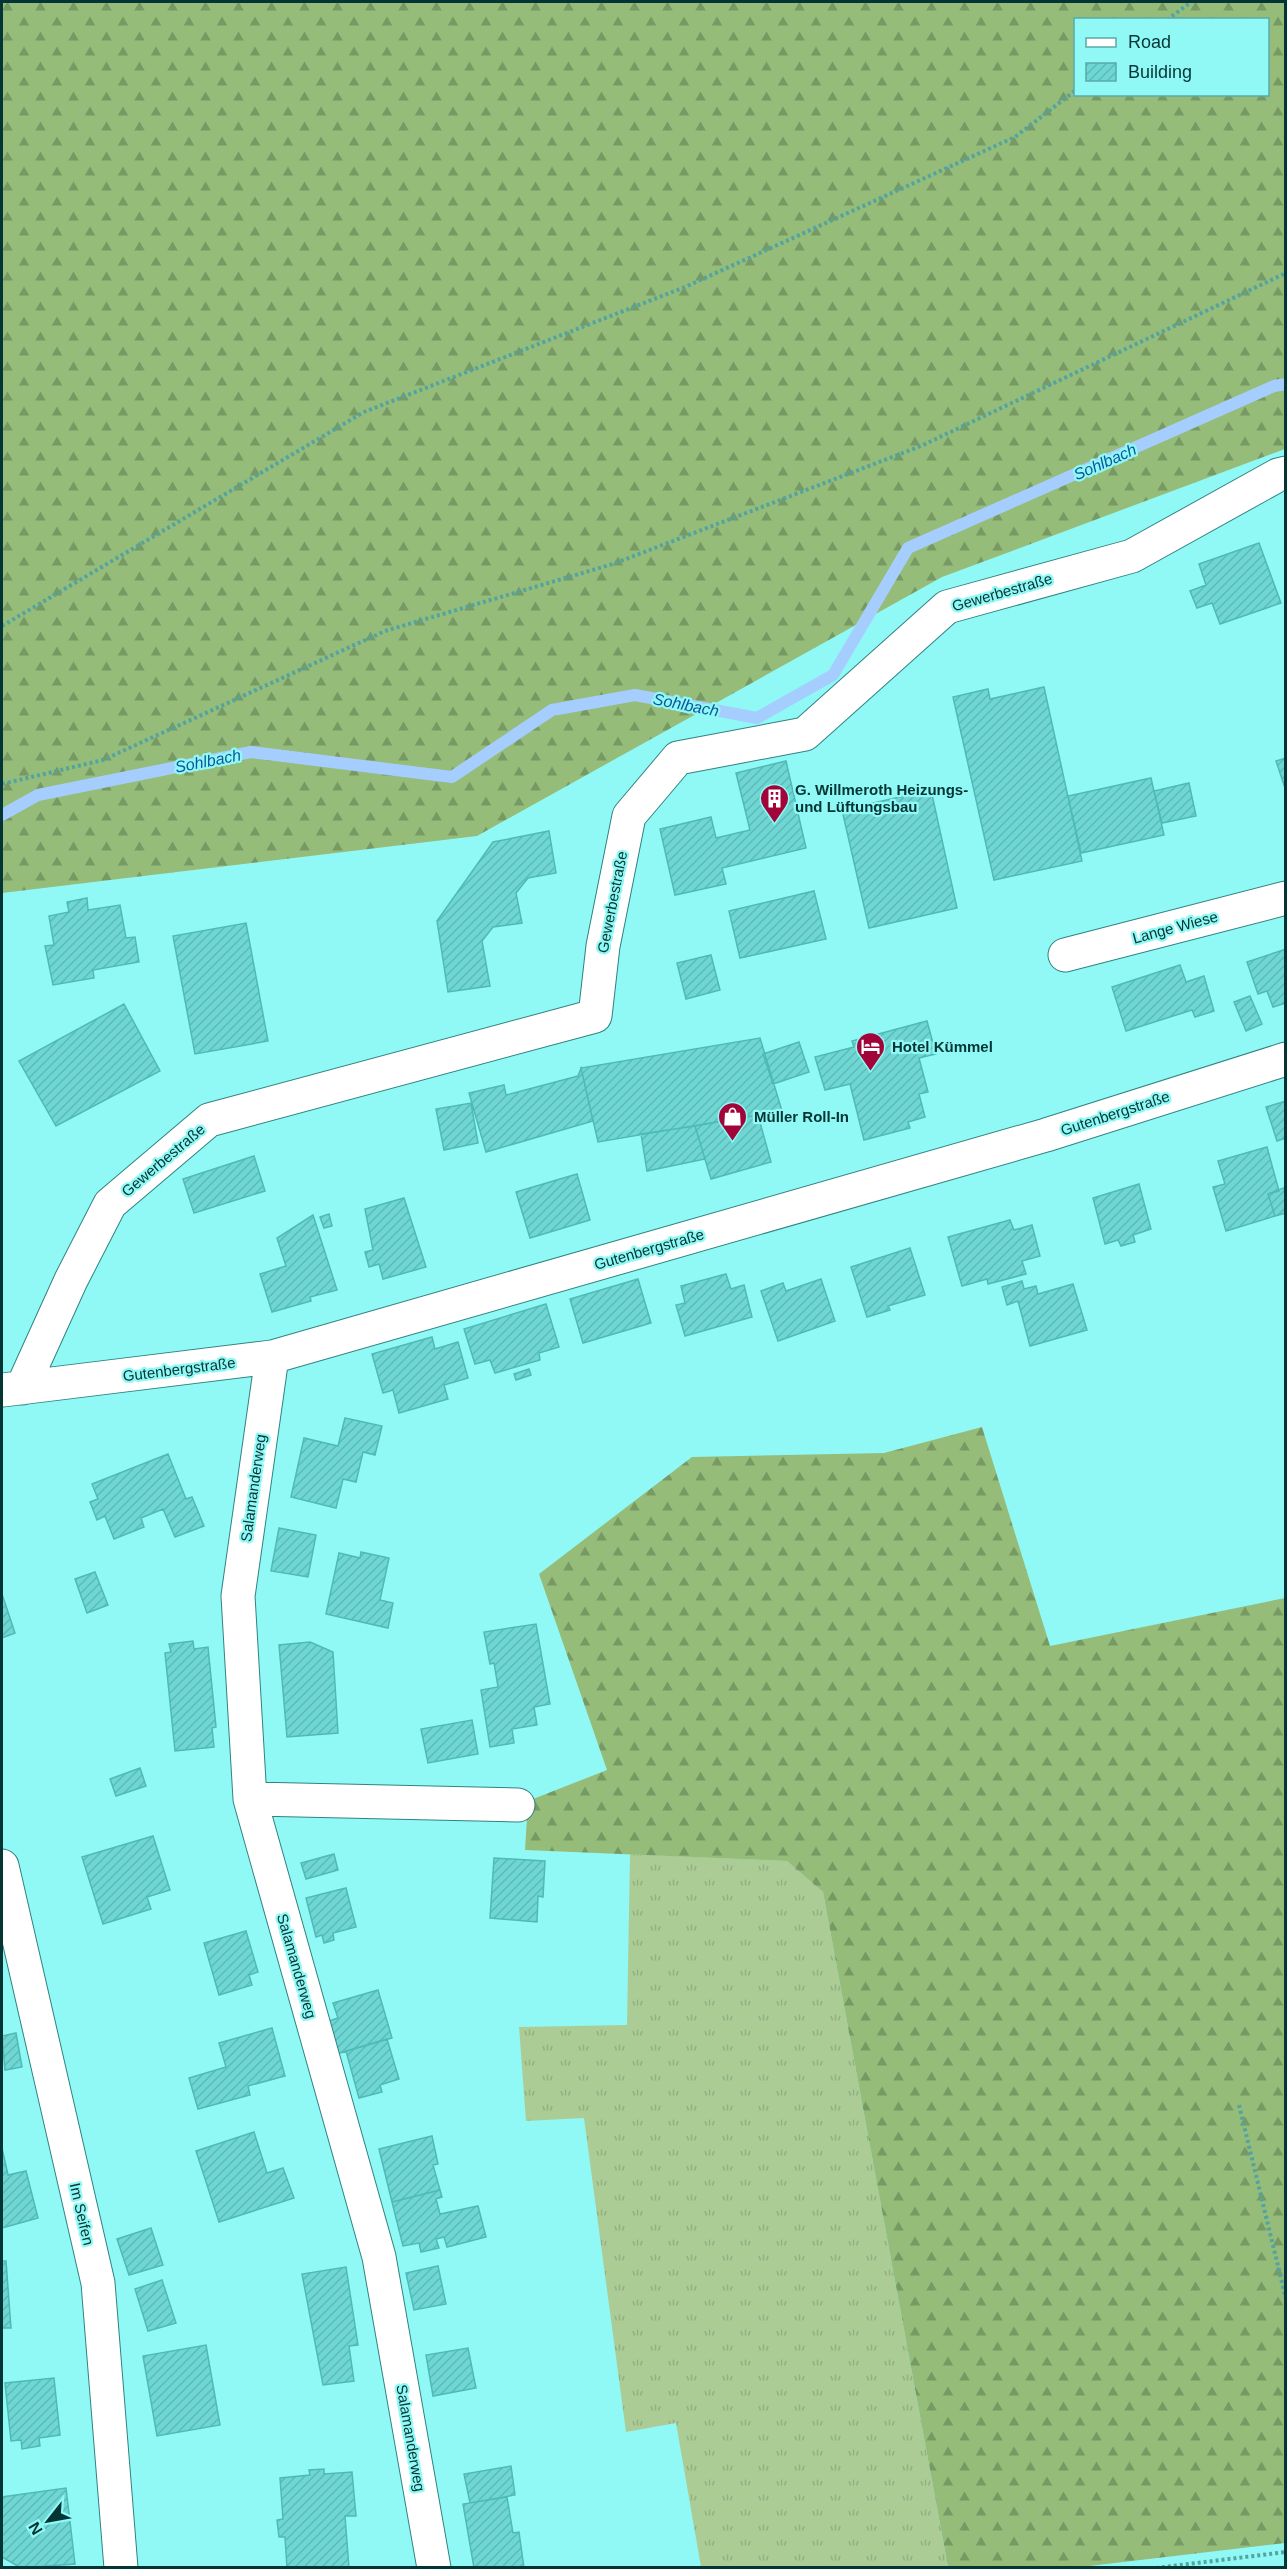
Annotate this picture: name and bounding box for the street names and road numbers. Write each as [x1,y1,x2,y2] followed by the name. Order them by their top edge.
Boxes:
[950,570,1054,614] street label: Gewerbestraße
[594,850,630,954] street label: Gewerbestraße
[1131,907,1219,947] street label: Lange Wiese
[1058,1087,1172,1139] street label: Gutenbergstraße
[118,1120,208,1200] street label: Gewerbestraße
[592,1225,706,1273] street label: Gutenbergstraße
[122,1354,236,1384] street label: Gutenbergstraße
[237,1433,269,1543] street label: Salamanderweg
[274,1912,320,2020] street label: Salamanderweg
[67,2181,97,2247] street label: Im Seifen
[393,2383,429,2493] street label: Salamanderweg

